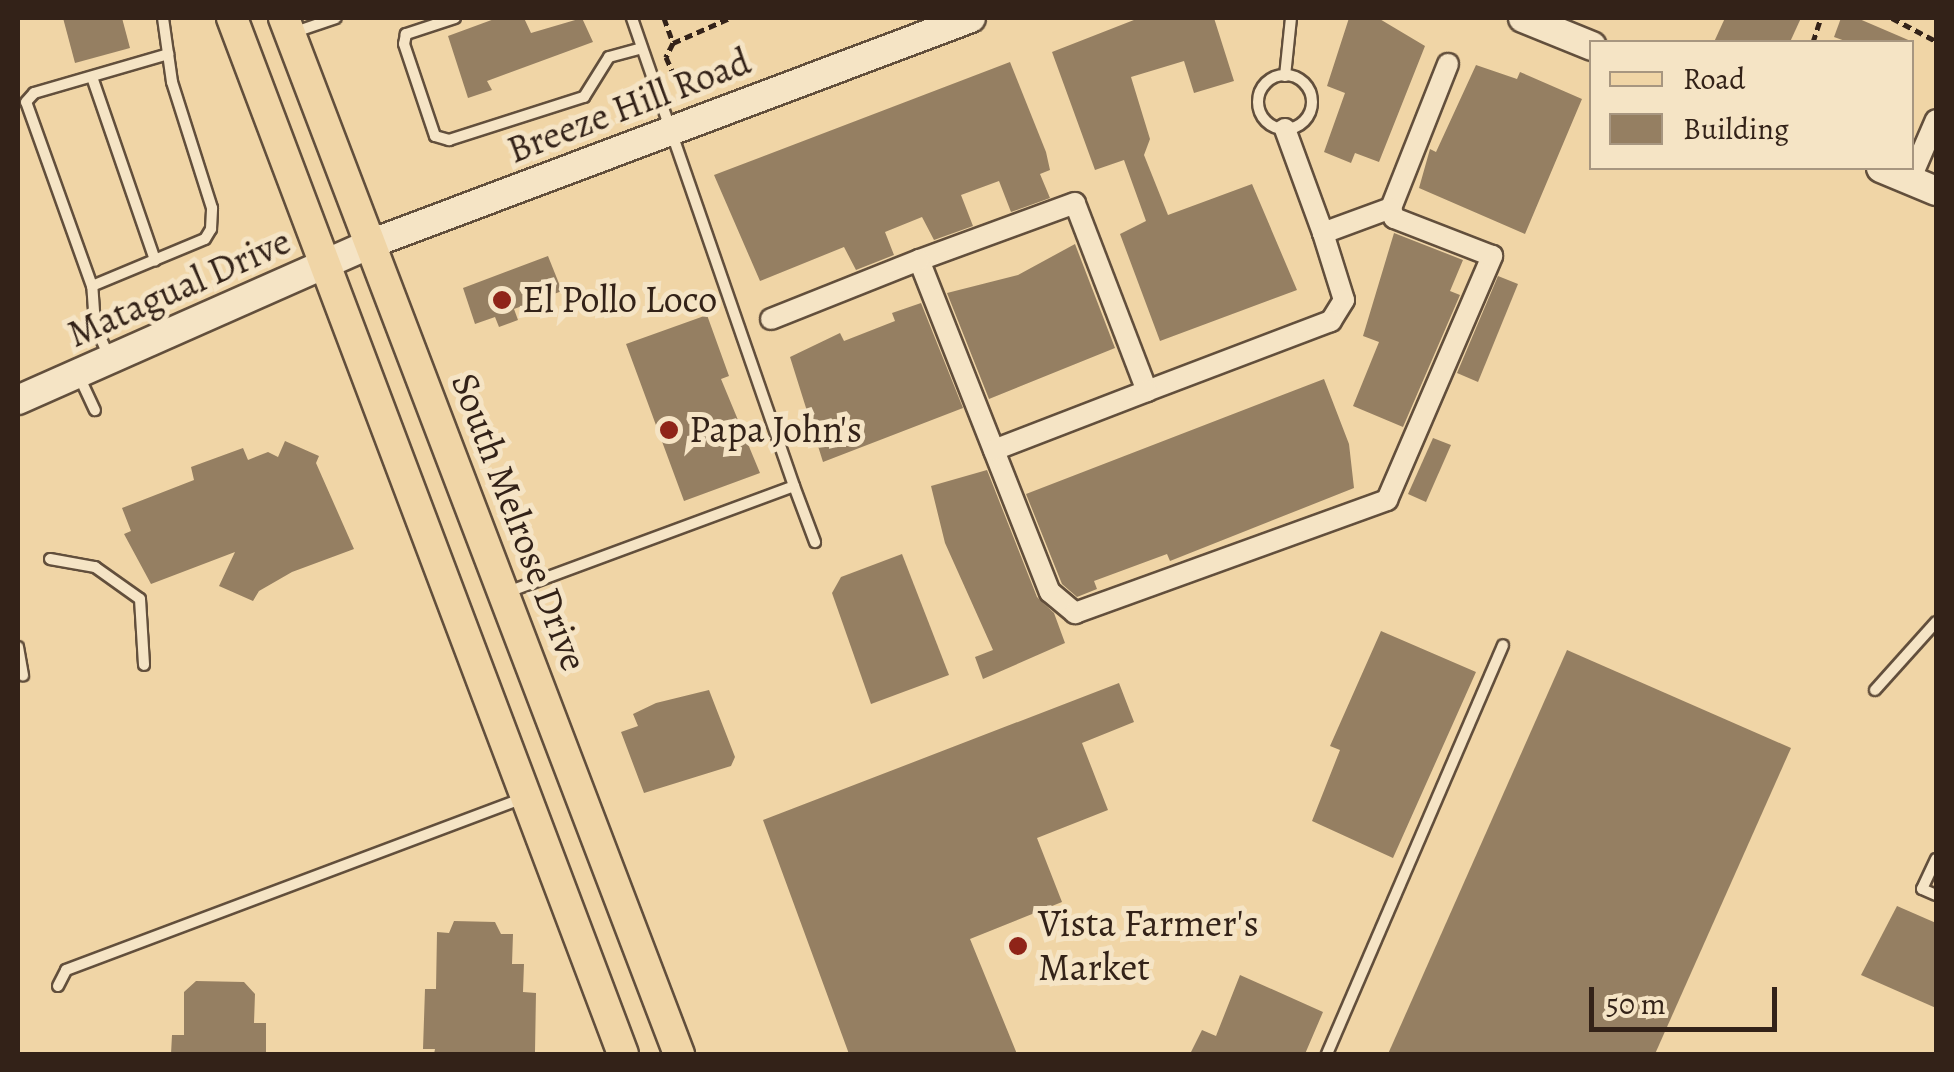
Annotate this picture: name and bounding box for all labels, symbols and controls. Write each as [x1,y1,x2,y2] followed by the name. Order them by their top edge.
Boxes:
[501,39,757,173] street label: Breeze Hill Road
[1589,40,1914,170] legend
[1683,59,1745,99] text: Road
[1683,109,1789,149] text: Building
[60,219,298,357] street label: Matagual Drive
[522,277,717,323] place label: El Pollo Loco
[491,289,513,311] marker: El Pollo Loco
[441,367,597,677] street label: South Melrose Drive
[689,407,862,453] place label: Papa John's
[658,419,680,441] marker: Papa John's
[1038,901,1259,991] place label: Vista Farmer's Market
[1007,935,1029,957] marker: Vista Farmer's Market
[1594,967,1782,1029] scale bar
[1606,984,1666,1024] text: 50 m

